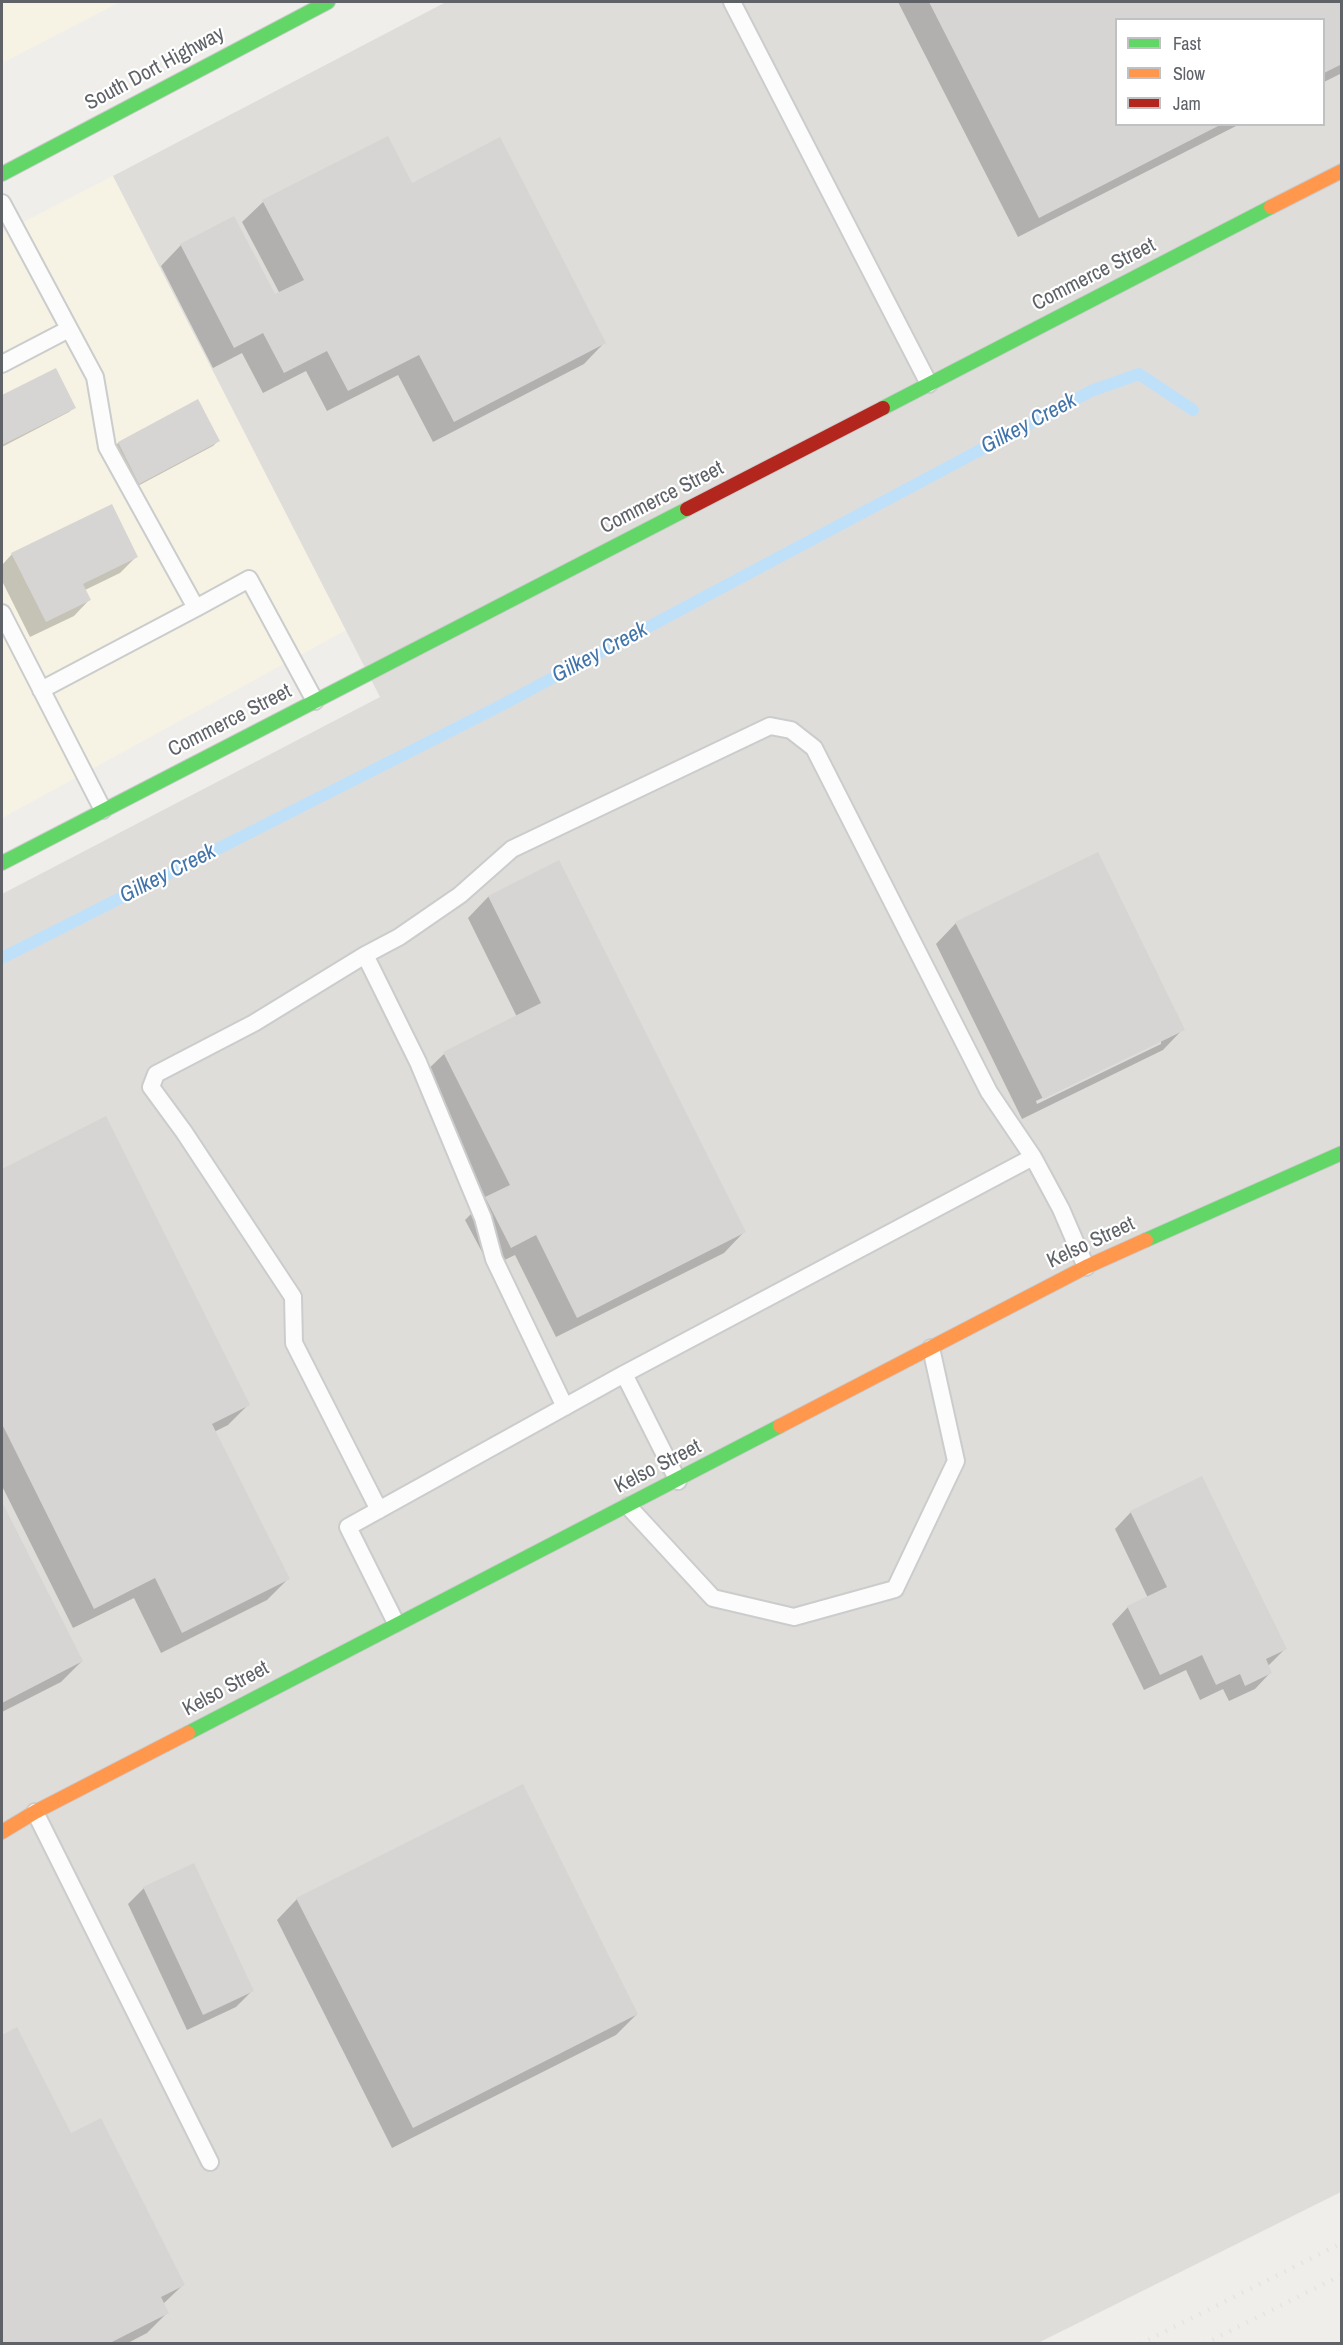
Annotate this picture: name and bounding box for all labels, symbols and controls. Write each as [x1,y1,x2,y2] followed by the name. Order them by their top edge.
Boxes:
[1115,18,1325,126] legend
[81,22,229,116] street label: South Dort Highway
[1173,31,1201,56] text: Fast
[1173,61,1205,86] text: Slow
[1173,91,1201,116] text: Jam
[1028,233,1160,317] street label: Commerce Street
[977,388,1081,460] water label: Gilkey Creek
[596,456,728,540] street label: Commerce Street
[548,617,652,689] water label: Gilkey Creek
[164,679,296,763] street label: Commerce Street
[116,839,220,909] water label: Gilkey Creek
[1043,1212,1139,1274] street label: Kelso Street
[610,1434,706,1500] street label: Kelso Street
[179,1656,273,1722] street label: Kelso Street

